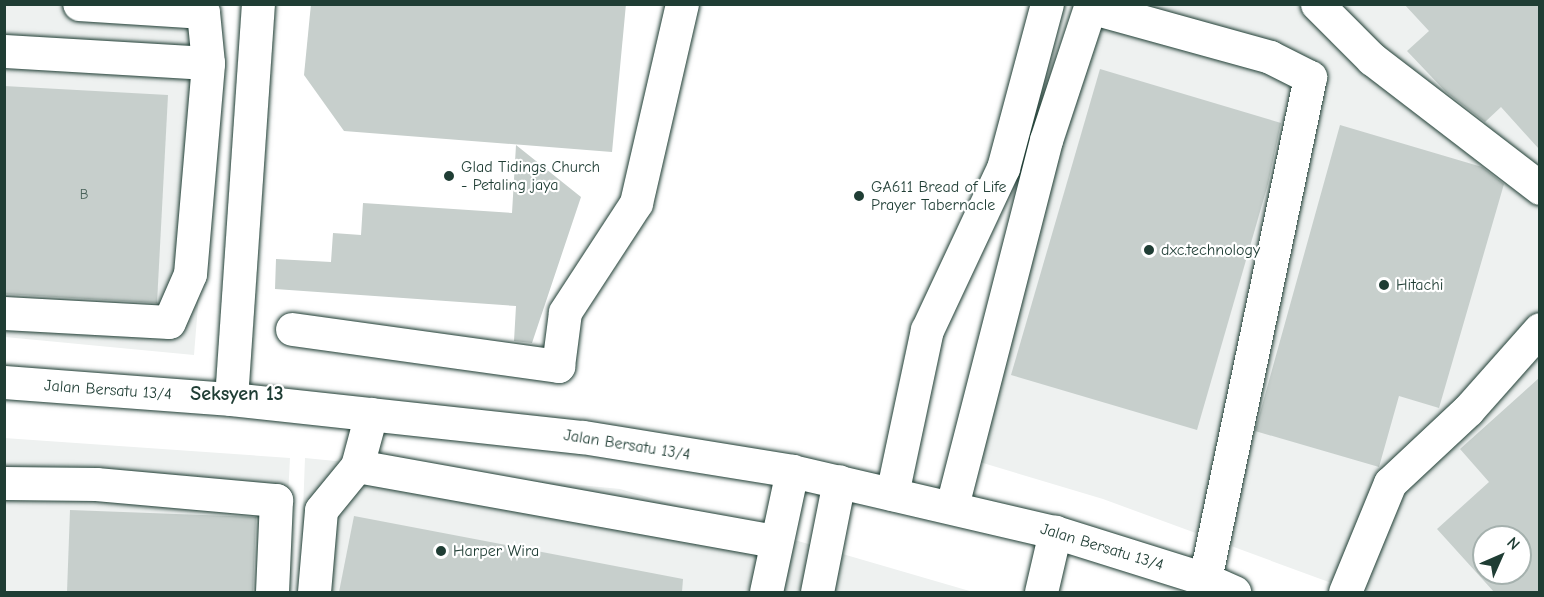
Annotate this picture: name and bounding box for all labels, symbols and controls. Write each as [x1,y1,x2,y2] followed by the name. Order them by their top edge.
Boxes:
[461,157,600,195] place label: Glad Tidings Church - Petaling jaya
[442,169,456,183] marker: Glad Tidings Church - Petaling jaya
[871,177,1007,215] place label: GA611 Bread of Life Prayer Tabernacle
[80,187,88,203] house number: B
[852,189,866,203] marker: GA611 Bread of Life Prayer Tabernacle
[1161,240,1260,260] place label: dxc.technology
[1142,243,1156,257] marker: dxc.technology
[1396,275,1443,295] place label: Hitachi
[1377,278,1391,292] marker: Hitachi
[44,376,172,404] street label: Jalan Bersatu 13/4
[190,381,284,405] district label: Seksyen 13
[562,426,692,464] street label: Jalan Bersatu 13/4
[1038,519,1166,575] street label: Jalan Bersatu 13/4
[1472,525,1532,585] north arrow
[1503,534,1523,554] text: N
[453,541,539,561] place label: Harper Wira
[434,544,448,558] marker: Harper Wira

